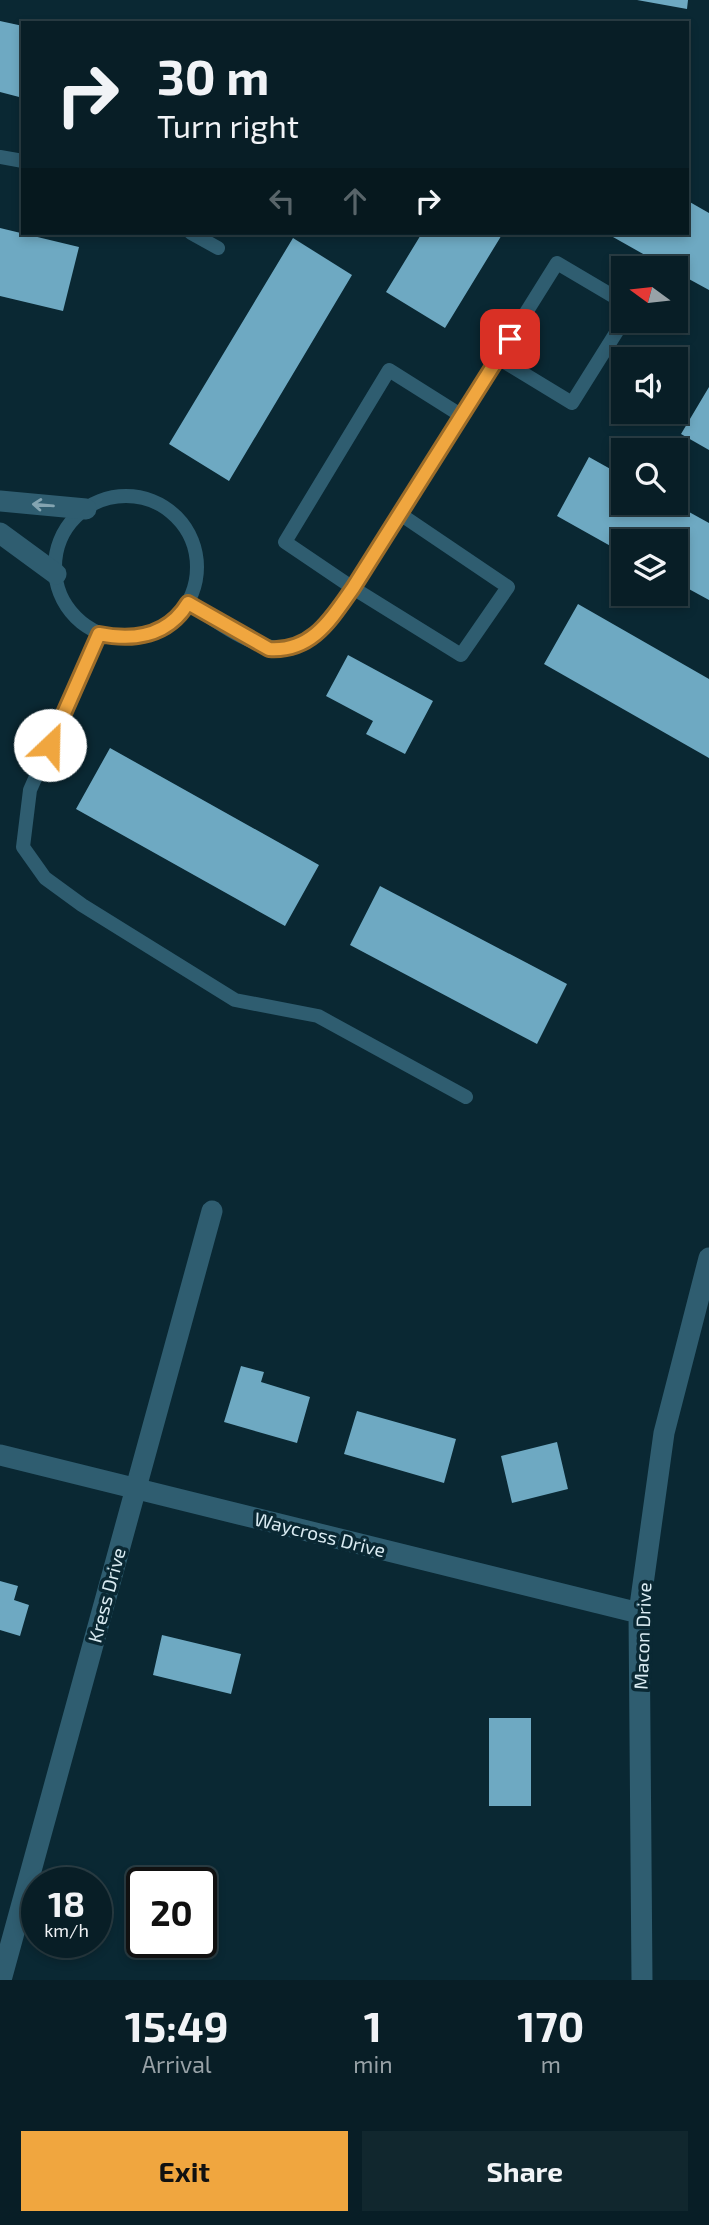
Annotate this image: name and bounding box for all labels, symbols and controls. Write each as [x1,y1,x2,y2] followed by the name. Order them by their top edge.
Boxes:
[157,46,269,105] text: 30 m
[42,49,133,140] icon: right
[157,106,299,144] text: Turn right
[263,182,301,220] icon: left
[336,182,374,220] icon: ahead
[409,182,447,220] icon: right
[611,256,688,332] north arrow
[611,256,688,606] map controls
[480,309,540,369] pin
[491,320,529,358] icon: arrive
[611,347,688,424] button: sound
[611,438,688,515] button: search
[32,498,55,511] one-way arrow
[611,529,688,606] button: layers
[13.0,708,87.0,782] position arrow
[252,1507,388,1561] street label: Waycross Drive
[82,1545,130,1645] street label: Kress Drive
[629,1582,655,1690] street label: Macon Drive
[126,1867,217,1958] speed limit sign: 20
[48,1882,85,1924] text: 18
[44,1919,89,1941] text: km/h
[125,2000,228,2050] text: 15:49
[364,2000,382,2050] text: 1
[517,2000,584,2050] text: 170
[142,2050,212,2078] text: Arrival
[353,2050,393,2078] text: min
[541,2050,561,2078] text: m
[21,2131,348,2211] button: Exit
[362,2131,688,2211] button: Share

